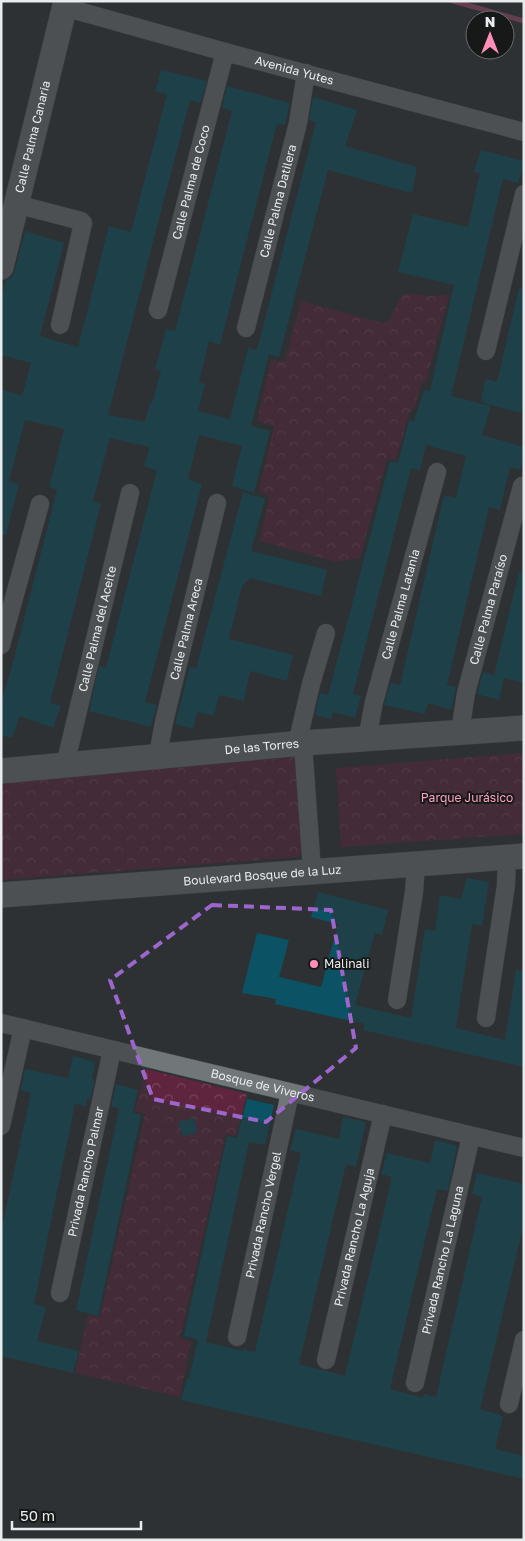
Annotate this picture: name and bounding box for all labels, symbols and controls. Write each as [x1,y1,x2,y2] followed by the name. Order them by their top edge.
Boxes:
[465,10,515,60] north arrow
[485,13,495,30] text: N
[253,52,336,88] street label: Avenida Yutes
[11,79,53,194] street label: Calle Palma Canaria
[169,123,213,241] street label: Calle Palma de Coco
[256,143,299,259] street label: Calle Palma Datilera
[378,547,423,661] street label: Calle Palma Latania
[466,552,510,666] street label: Calle Palma Paraíso
[75,564,119,693] street label: Calle Palma del Aceite
[166,577,206,682] street label: Calle Palma Areca
[224,735,300,757] street label: De las Torres
[421,790,513,805] park label: Parque Jurásico
[183,862,342,888] street label: Boulevard Bosque de la Luz
[324,956,369,971] place label: Malinali
[308,958,320,970] marker: Malinali
[209,1065,316,1105] street label: Bosque de Viveros
[64,1105,107,1238] street label: Privada Rancho Palmar
[242,1150,284,1280] street label: Privada Rancho Vergel
[331,1166,377,1308] street label: Privada Rancho La Aguja
[418,1184,466,1336] street label: Privada Rancho La Laguna
[12,1498,141,1530] scale bar
[20,1506,55,1524] text: 50 m

